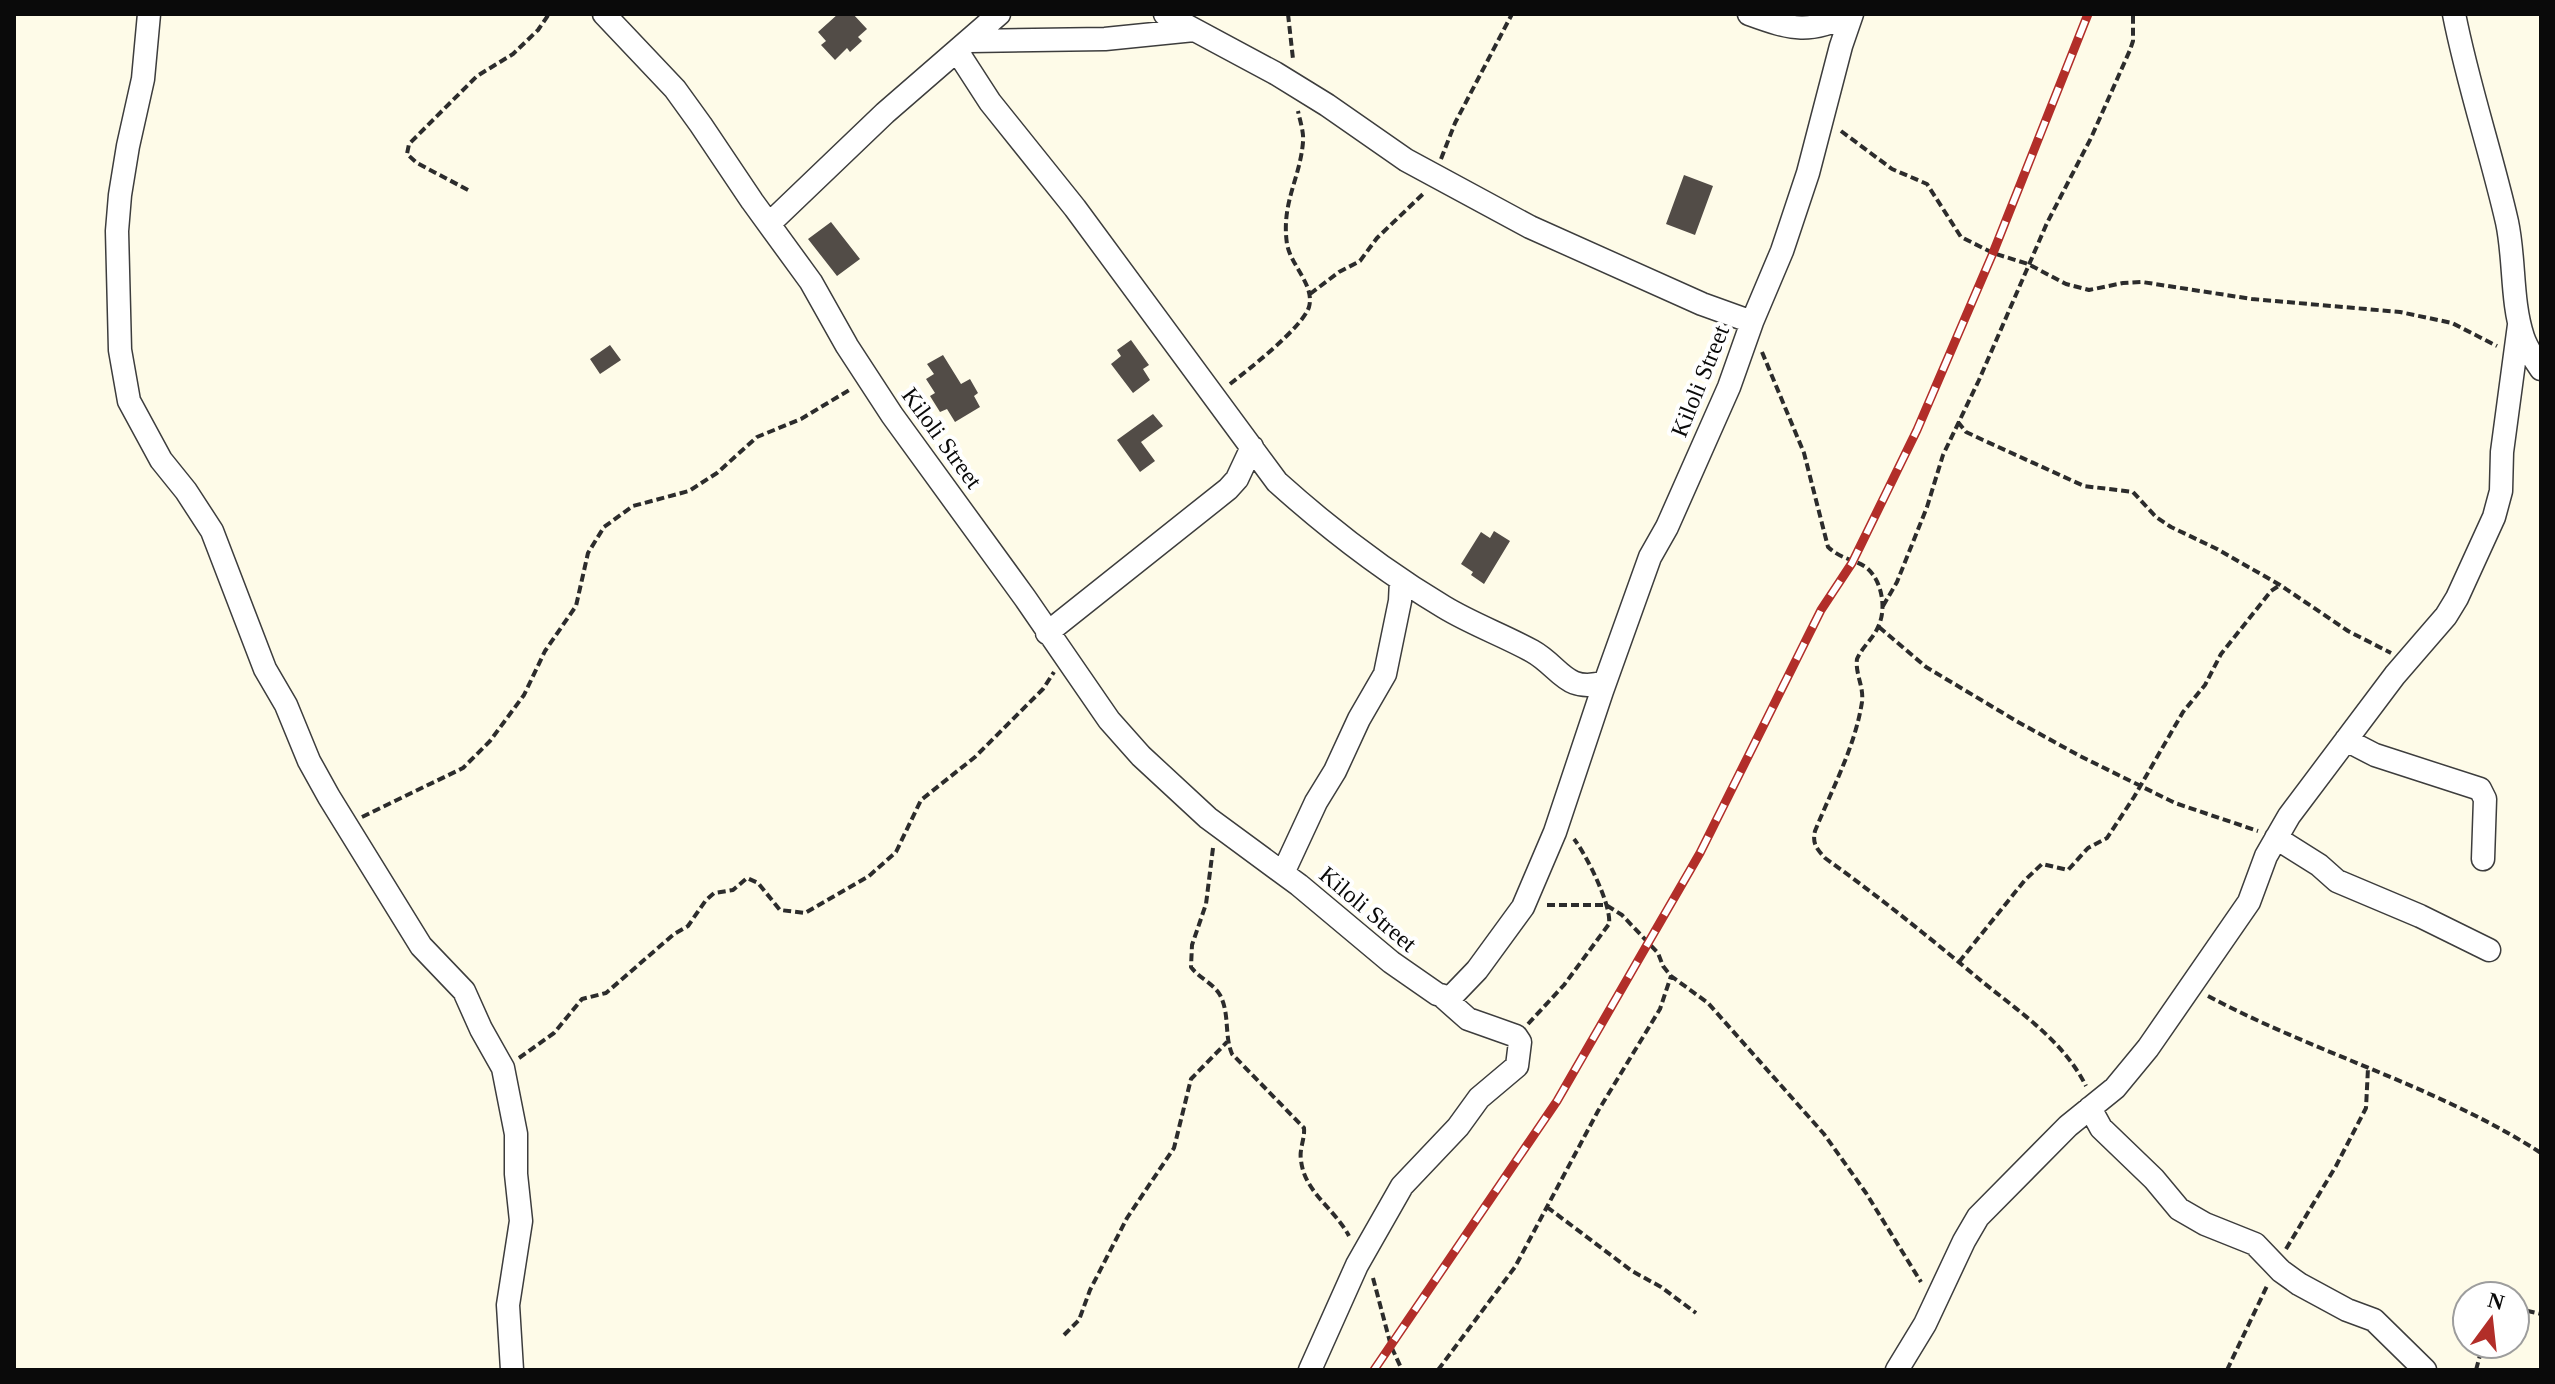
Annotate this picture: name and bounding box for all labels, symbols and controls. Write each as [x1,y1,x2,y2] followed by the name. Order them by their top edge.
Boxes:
[1666,321,1734,441] street label: Kiloli Street
[897,383,987,494] street label: Kiloli Street
[1314,861,1422,957] street label: Kiloli Street
[2451,1280,2531,1360] north arrow
[2485,1287,2507,1315] text: N

